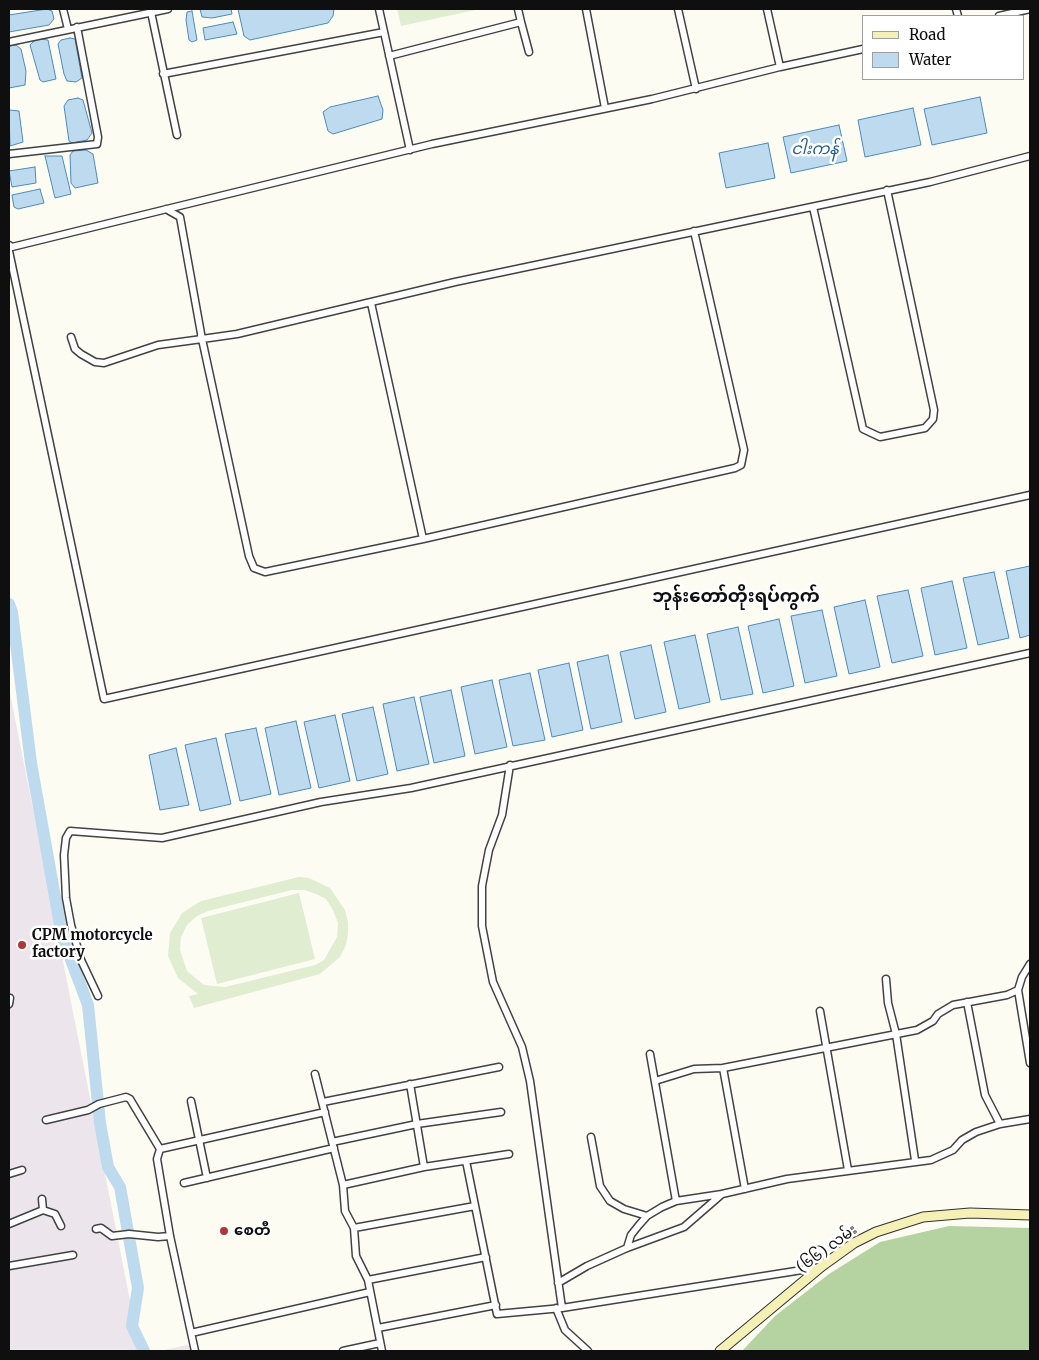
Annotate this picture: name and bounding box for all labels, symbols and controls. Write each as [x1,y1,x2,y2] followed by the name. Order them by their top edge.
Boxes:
[862,15,1024,80] legend
[909,25,945,44] text: Road
[909,50,951,69] text: Water
[791,139,839,159] water label: ငါးကန်
[652,586,820,608] district label: ဘုန်းတော်တိုးရပ်ကွက်
[32,927,153,962] place label: CPM motorcycle factory
[16,939,28,951] marker: CPM motorcycle factory
[793,1221,861,1277] street label: (၆၆) လမ်း
[234,1222,271,1240] place label: စေတီ
[218,1225,230,1237] marker: စေတီ

